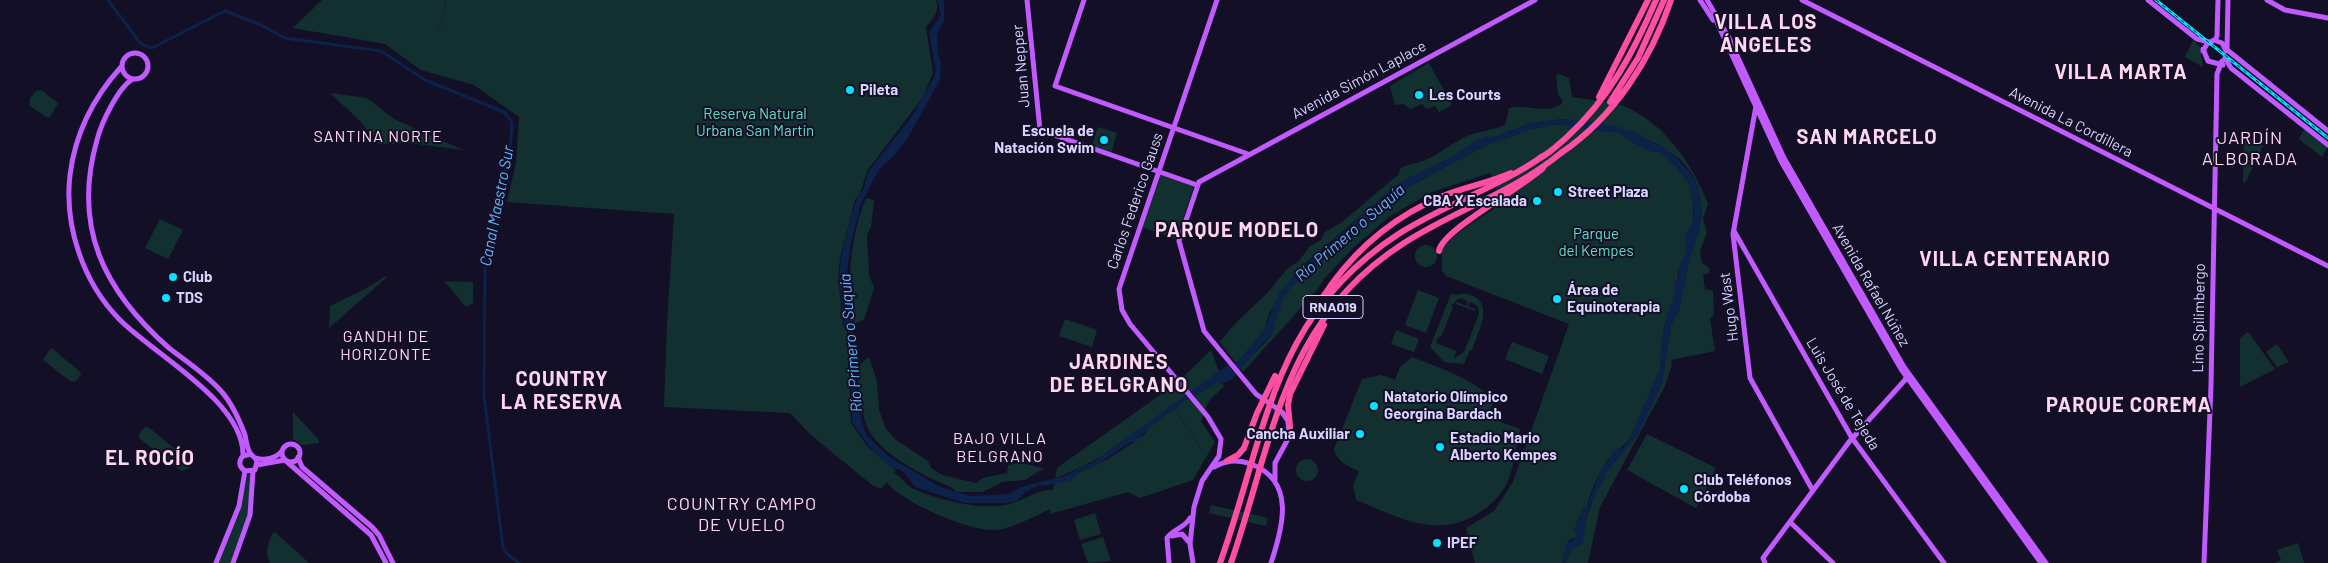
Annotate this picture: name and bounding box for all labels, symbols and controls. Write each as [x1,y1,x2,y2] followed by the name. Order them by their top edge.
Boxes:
[1713,10,1819,57] district label: VILLA LOS ÁNGELES
[1008,24,1034,108] street label: Juan Nepper
[1289,37,1429,123] street label: Avenida Simón Laplace
[2053,60,2189,84] district label: VILLA MARTA
[860,81,898,99] place label: Pileta
[2006,83,2136,161] street label: Avenida La Cordillera
[844,84,856,96] marker: Pileta
[1429,86,1501,104] place label: Les Courts
[1413,89,1425,101] marker: Les Courts
[696,105,814,140] park label: Reserva Natural Urbana San Martín
[994,122,1094,157] place label: Escuela de Natación Swim
[1795,125,1939,149] district label: SAN MARCELO
[312,127,444,147] district label: SANTINA NORTE
[2201,127,2299,170] district label: JARDÍN ALBORADA
[1103,130,1167,272] street label: Carlos Federico Gauss
[1098,134,1110,146] marker: Escuela de Natación Swim
[476,144,518,268] water label: Canal Maestro Sur
[1291,180,1409,286] water label: Río Primero o Suquía
[1568,183,1648,201] place label: Street Plaza
[1552,186,1564,198] marker: Street Plaza
[1423,192,1527,210] place label: CBA X Escalada
[1531,195,1543,207] marker: CBA X Escalada
[1153,218,1321,242] district label: PARQUE MODELO
[1828,220,1914,350] street label: Avenida Rafael Núñez
[1558,225,1634,260] park label: Parque del Kempes
[1917,247,2113,271] district label: VILLA CENTENARIO
[2189,263,2209,373] street label: Lino Spilimbergo
[183,268,212,286] place label: Club
[167,271,179,283] marker: Club
[1716,271,1742,343] street label: Hugo Wast
[835,273,867,413] water label: Río Primero o Suquía
[1567,281,1660,316] place label: Área de Equinoterapia
[176,289,203,307] place label: TDS
[160,292,172,304] marker: TDS
[1551,293,1563,305] marker: Área de Equinoterapia
[1303,296,1363,318] road number: RNA019
[339,327,433,365] district label: GANDHI DE HORIZONTE
[1802,335,1884,453] street label: Luis José de Tejeda
[1048,350,1190,397] district label: JARDINES DE BELGRANO
[500,367,624,414] district label: COUNTRY LA RESERVA
[1384,388,1508,423] place label: Natatorio Olímpico Georgina Bardach
[2044,393,2214,417] district label: PARQUE COREMA
[1368,400,1380,412] marker: Natatorio Olímpico Georgina Bardach
[1246,425,1350,443] place label: Cancha Auxiliar
[1354,428,1366,440] marker: Cancha Auxiliar
[952,429,1048,467] district label: BAJO VILLA BELGRANO
[1450,429,1557,464] place label: Estadio Mario Alberto Kempes
[1434,441,1446,453] marker: Estadio Mario Alberto Kempes
[104,446,196,470] district label: EL ROCÍO
[1694,471,1792,506] place label: Club Teléfonos Córdoba
[1678,483,1690,495] marker: Club Teléfonos Córdoba
[665,493,819,536] district label: COUNTRY CAMPO DE VUELO
[1447,534,1477,552] place label: IPEF
[1431,537,1443,549] marker: IPEF

